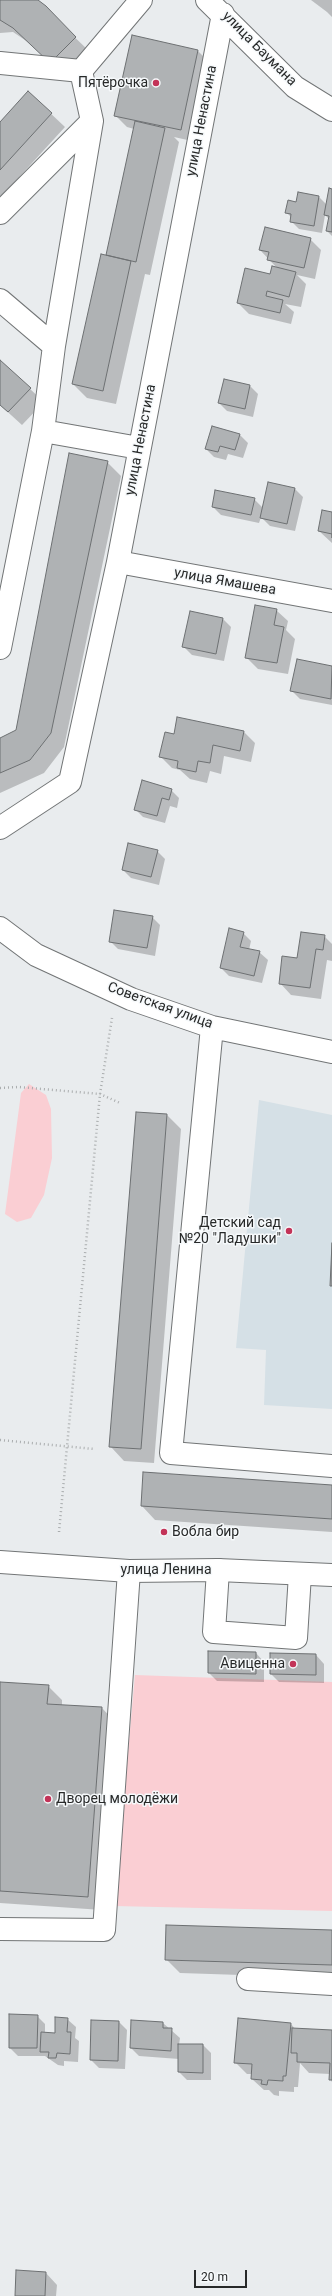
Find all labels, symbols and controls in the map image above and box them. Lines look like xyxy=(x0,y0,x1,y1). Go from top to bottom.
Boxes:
street label: улица Баумана xyxy=(218,8,300,90)
street label: улица Ненастина xyxy=(183,64,221,178)
place label: Пятёрочка xyxy=(78,75,148,91)
marker: Пятёрочка xyxy=(151,78,161,88)
street label: улица Ненастина xyxy=(122,383,160,497)
street label: улица Ямашева xyxy=(173,565,277,599)
street label: Советская улица xyxy=(105,979,215,1033)
place label: Детский сад №20 "Ладушки" xyxy=(179,1215,281,1248)
marker: Детский сад №20 "Ладушки" xyxy=(284,1226,294,1236)
place label: Вобла бир xyxy=(172,1524,239,1540)
marker: Вобла бир xyxy=(159,1527,169,1537)
street label: улица Ленина xyxy=(120,1562,212,1578)
place label: Авиценна xyxy=(220,1656,285,1672)
marker: Авиценна xyxy=(288,1659,298,1669)
place label: Дворец молодёжи xyxy=(56,1791,178,1807)
marker: Дворец молодёжи xyxy=(43,1794,53,1804)
scale bar xyxy=(196,2262,249,2288)
text: 20 m xyxy=(201,2270,228,2284)

